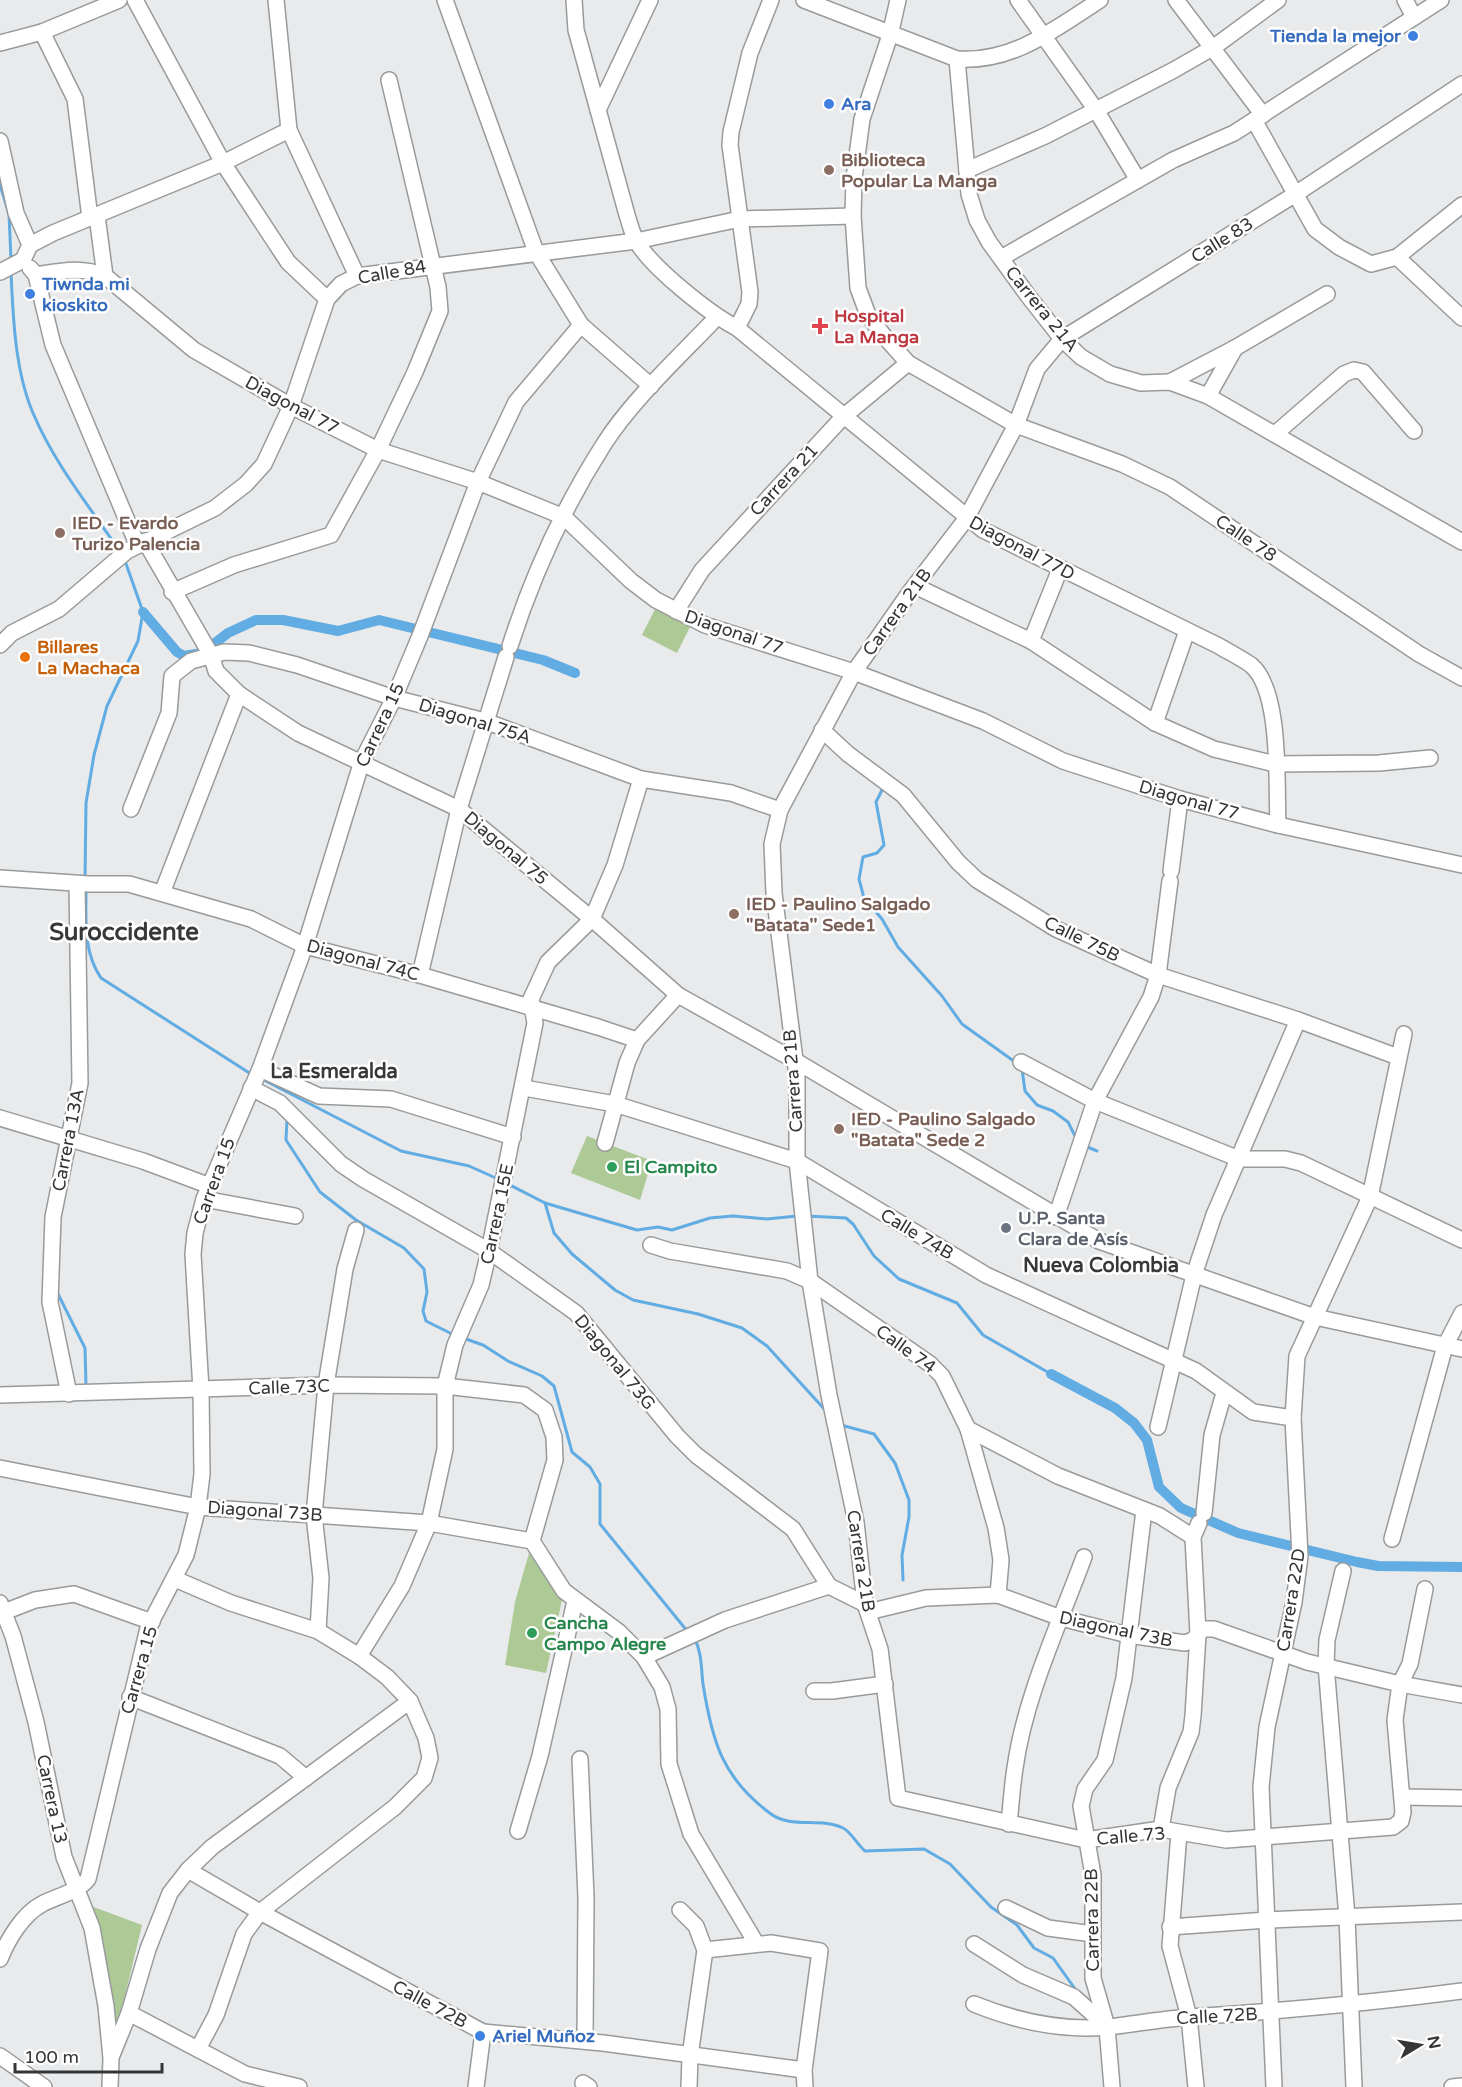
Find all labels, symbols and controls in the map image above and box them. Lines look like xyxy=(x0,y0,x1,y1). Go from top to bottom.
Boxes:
place label: Tienda la mejor xyxy=(1269,25,1402,47)
marker: Tienda la mejor xyxy=(1406,29,1420,43)
place label: Ara xyxy=(841,93,871,115)
marker: Ara xyxy=(822,97,836,111)
place label: Biblioteca Popular La Manga xyxy=(841,149,997,192)
marker: Biblioteca Popular La Manga xyxy=(822,163,836,177)
street label: Calle 83 xyxy=(1187,212,1257,268)
street label: Calle 84 xyxy=(356,255,428,289)
street label: Carrera 21A xyxy=(1001,262,1083,356)
place label: Tiwnda mi kioskito xyxy=(41,273,130,316)
marker: Tiwnda mi kioskito xyxy=(23,287,37,301)
place label: Hospital La Manga xyxy=(834,305,919,348)
marker: Hospital La Manga xyxy=(811,317,829,335)
street label: Diagonal 77 xyxy=(241,371,343,439)
street label: Carrera 21 xyxy=(745,439,823,521)
street label: Calle 78 xyxy=(1211,510,1281,566)
street label: Diagonal 77D xyxy=(965,511,1079,585)
place label: IED - Evardo Turizo Palencia xyxy=(71,512,200,555)
marker: IED - Evardo Turizo Palencia xyxy=(53,526,67,540)
street label: Carrera 21B xyxy=(858,564,936,660)
street label: Diagonal 77 xyxy=(682,605,786,659)
place label: Billares La Machaca xyxy=(37,636,140,679)
marker: Billares La Machaca xyxy=(18,650,32,664)
street label: Carrera 15 xyxy=(351,679,409,771)
street label: Diagonal 75A xyxy=(416,693,534,749)
street label: Diagonal 77 xyxy=(1136,775,1242,825)
street label: Diagonal 75 xyxy=(459,806,553,890)
place label: IED - Paulino Salgado "Batata'' Sede1 xyxy=(746,893,931,936)
marker: IED - Paulino Salgado "Batata'' Sede1 xyxy=(727,907,741,921)
street label: Calle 75B xyxy=(1041,911,1123,967)
district label: Suroccidente xyxy=(49,918,199,947)
street label: Diagonal 74C xyxy=(304,934,422,986)
street label: Carrera 21B xyxy=(778,1029,808,1133)
district label: La Esmeralda xyxy=(270,1060,398,1084)
street label: Carrera 13A xyxy=(47,1087,89,1193)
place label: IED - Paulino Salgado "Batata" Sede 2 xyxy=(851,1108,1036,1151)
marker: IED - Paulino Salgado "Batata" Sede 2 xyxy=(832,1122,846,1136)
street label: Carrera 15 xyxy=(188,1135,240,1227)
place label: El Campito xyxy=(624,1156,717,1178)
marker: El Campito xyxy=(605,1160,619,1174)
street label: Carrera 15E xyxy=(476,1162,518,1266)
street label: Calle 74B xyxy=(876,1204,958,1264)
place label: U.P. Santa Clara de Asís xyxy=(1018,1207,1129,1250)
marker: U.P. Santa Clara de Asís xyxy=(999,1221,1013,1235)
district label: Nueva Colombia xyxy=(1023,1254,1179,1278)
street label: Diagonal 73G xyxy=(570,1310,660,1414)
street label: Calle 74 xyxy=(872,1320,940,1378)
street label: Calle 73C xyxy=(248,1375,330,1399)
street label: Diagonal 73B xyxy=(207,1496,323,1526)
street label: Carrera 21B xyxy=(842,1508,880,1614)
street label: Carrera 22D xyxy=(1272,1547,1310,1653)
street label: Diagonal 73B xyxy=(1057,1606,1175,1652)
place label: Cancha Campo Alegre xyxy=(544,1612,666,1655)
street label: Carrera 15 xyxy=(116,1623,162,1717)
marker: Cancha Campo Alegre xyxy=(525,1626,539,1640)
street label: Carrera 13 xyxy=(32,1752,72,1846)
street label: Calle 73 xyxy=(1096,1822,1166,1850)
street label: Carrera 22B xyxy=(1080,1868,1104,1972)
street label: Calle 72B xyxy=(389,1975,471,2033)
street label: Calle 72B xyxy=(1176,2003,1258,2029)
north arrow xyxy=(1390,2015,1450,2075)
place label: Ariel Muñoz xyxy=(492,2025,595,2047)
marker: Ariel Muñoz xyxy=(473,2029,487,2043)
text: N xyxy=(1423,2034,1445,2051)
scale bar xyxy=(15,2036,162,2074)
text: 100 m xyxy=(24,2046,79,2068)

